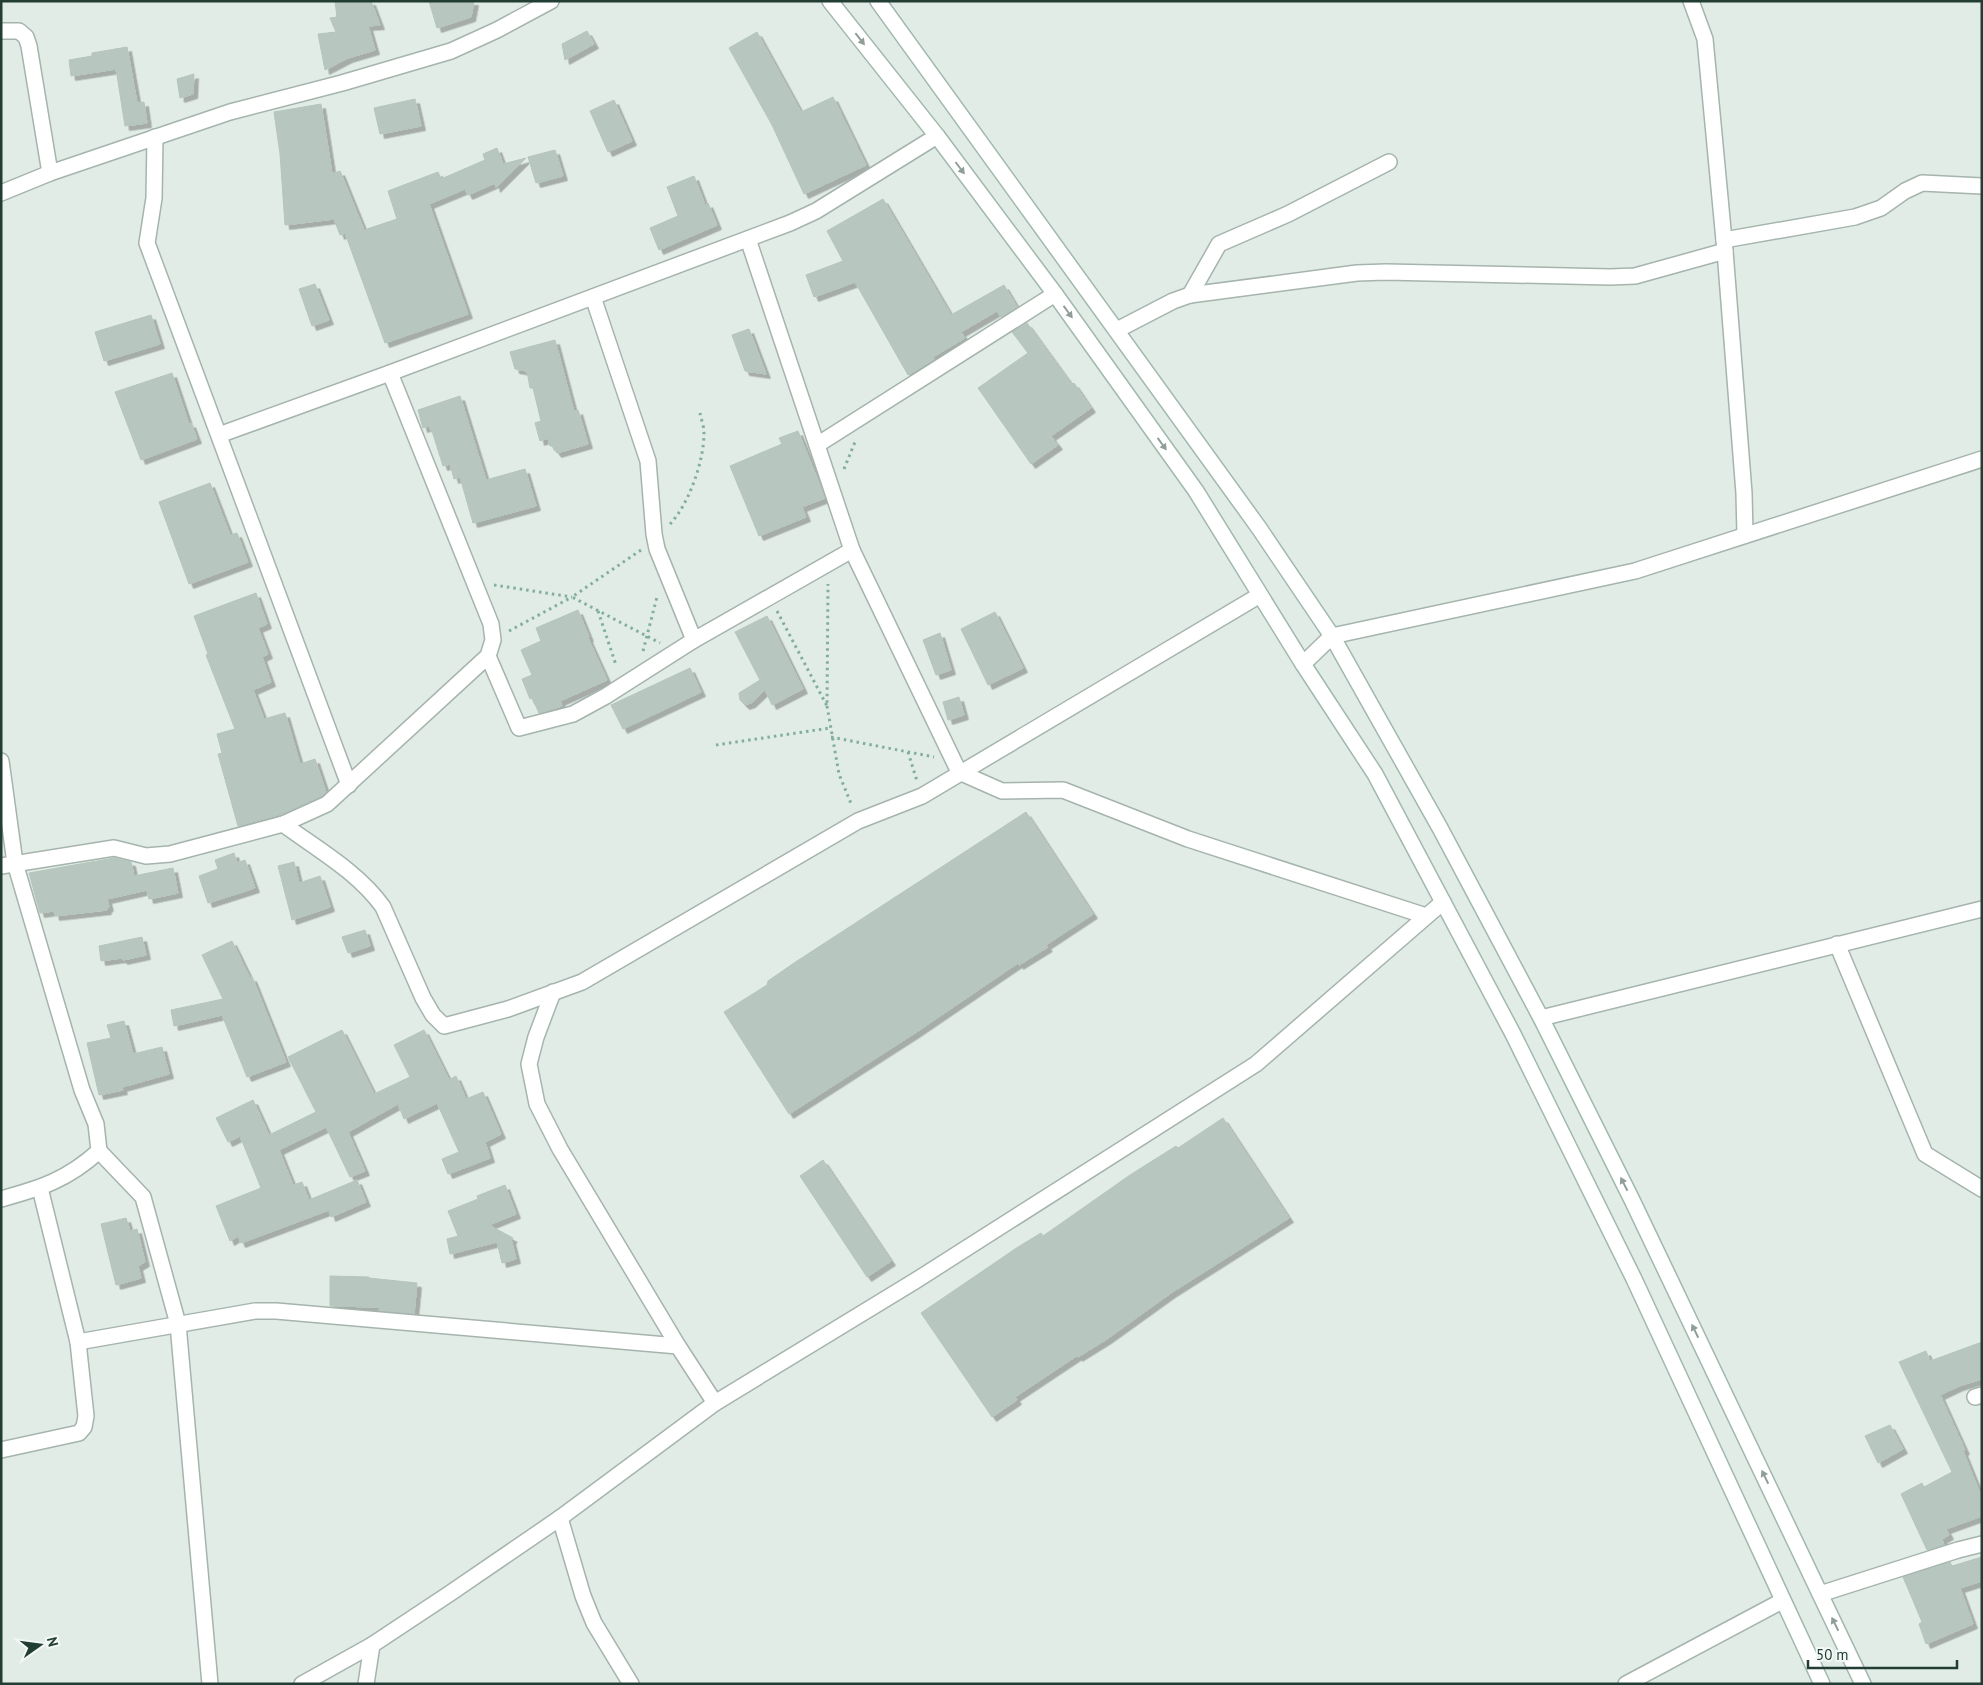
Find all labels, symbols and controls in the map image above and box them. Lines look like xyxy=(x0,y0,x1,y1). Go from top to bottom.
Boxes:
one-way arrow xyxy=(855,33,866,46)
one-way arrow xyxy=(955,161,966,174)
one-way arrow xyxy=(1063,305,1073,319)
one-way arrow xyxy=(1157,437,1167,451)
one-way arrow xyxy=(1620,1177,1628,1191)
one-way arrow xyxy=(1690,1324,1698,1338)
one-way arrow xyxy=(1760,1470,1768,1484)
one-way arrow xyxy=(1830,1617,1838,1631)
north arrow xyxy=(15,1620,65,1670)
text: N xyxy=(43,1635,62,1648)
scale bar xyxy=(1808,1638,1957,1670)
text: 50 m xyxy=(1816,1645,1849,1664)

